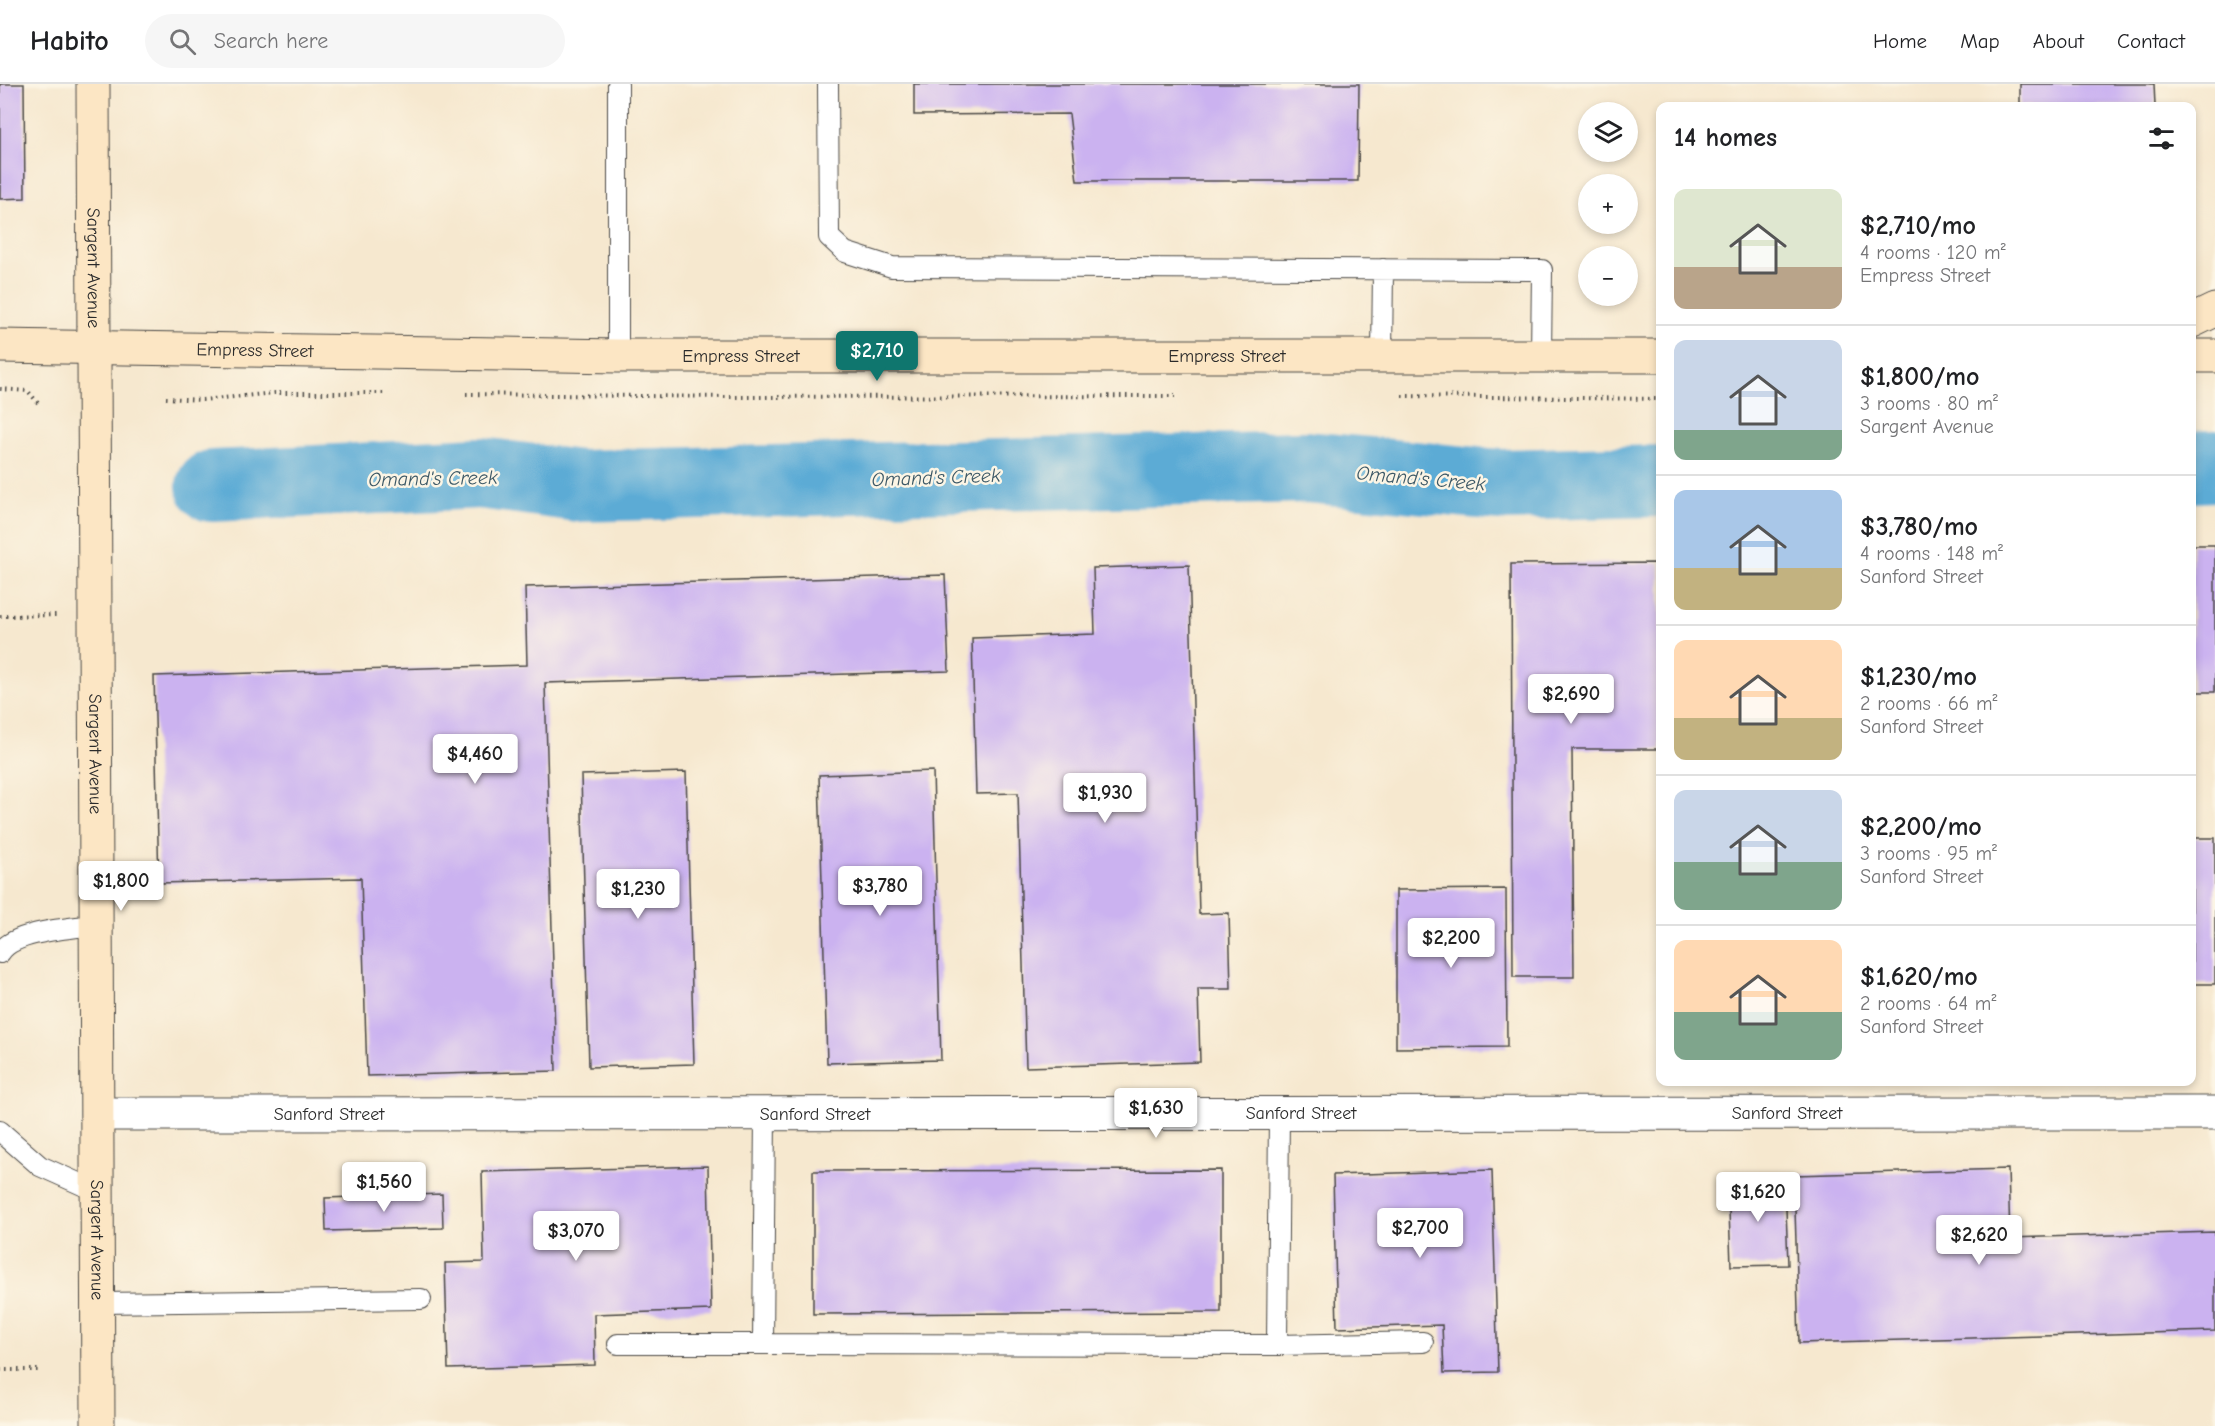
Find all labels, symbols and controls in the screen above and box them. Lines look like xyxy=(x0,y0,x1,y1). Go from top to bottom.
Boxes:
search box xyxy=(145,14,565,68)
text: Habito xyxy=(30,25,109,57)
icon: search xyxy=(166,25,199,58)
text: Search here xyxy=(214,28,328,54)
text: Home xyxy=(1873,29,1927,53)
text: Map xyxy=(1960,29,2000,53)
text: About xyxy=(2033,29,2084,53)
text: Contact xyxy=(2117,29,2185,53)
map controls xyxy=(1578,102,1638,306)
button: layers xyxy=(1578,102,1638,162)
icon: filters xyxy=(2145,122,2178,155)
text: 14 homes xyxy=(1674,123,1777,153)
button: + xyxy=(1578,174,1638,234)
street label: Sargent Avenue xyxy=(82,208,104,328)
text: $2,710/mo xyxy=(1860,211,1976,241)
icon: home xyxy=(1722,213,1794,285)
text: 4 rooms · 120 m² xyxy=(1860,241,2006,264)
button: − xyxy=(1578,246,1638,306)
text: Empress Street xyxy=(1860,264,1990,287)
pin: $2,710 xyxy=(828,331,926,382)
street label: Empress Street xyxy=(196,339,315,362)
text: $2,710 xyxy=(850,339,904,362)
street label: Empress Street xyxy=(682,346,800,367)
street label: Empress Street xyxy=(1168,346,1286,367)
text: $1,800/mo xyxy=(1860,362,1979,392)
icon: home xyxy=(1722,364,1794,436)
text: 3 rooms · 80 m² xyxy=(1860,392,1998,415)
text: Sargent Avenue xyxy=(1860,415,1994,438)
water label: Omand's Creek xyxy=(1356,461,1487,496)
water label: Omand's Creek xyxy=(871,464,1001,491)
water label: Omand's Creek xyxy=(368,466,498,491)
text: $3,780/mo xyxy=(1860,512,1978,542)
icon: home xyxy=(1722,514,1794,586)
text: 4 rooms · 148 m² xyxy=(1860,542,2003,565)
text: Sanford Street xyxy=(1860,565,1983,588)
text: $1,230/mo xyxy=(1860,662,1977,692)
icon: home xyxy=(1722,664,1794,736)
pin: $2,690 xyxy=(1522,674,1620,725)
text: $2,690 xyxy=(1542,682,1600,705)
text: 2 rooms · 66 m² xyxy=(1860,692,1998,715)
street label: Sargent Avenue xyxy=(84,694,106,814)
text: Sanford Street xyxy=(1860,715,1983,738)
pin: $4,460 xyxy=(426,734,524,785)
text: $4,460 xyxy=(447,742,503,765)
pin: $1,930 xyxy=(1056,773,1154,824)
text: $1,930 xyxy=(1077,781,1133,804)
text: $2,200/mo xyxy=(1860,812,1982,842)
icon: home xyxy=(1722,814,1794,886)
text: 3 rooms · 95 m² xyxy=(1860,842,1997,865)
pin: $1,800 xyxy=(72,861,170,912)
text: Sanford Street xyxy=(1860,865,1983,888)
pin: $3,780 xyxy=(831,866,929,917)
text: $1,800 xyxy=(93,869,149,892)
pin: $1,230 xyxy=(589,869,687,920)
text: $3,780 xyxy=(852,874,908,897)
text: $1,230 xyxy=(611,877,665,900)
pin: $2,200 xyxy=(1402,918,1500,969)
text: $2,200 xyxy=(1422,926,1480,949)
text: $1,620/mo xyxy=(1860,962,1978,992)
icon: home xyxy=(1722,964,1794,1036)
text: 2 rooms · 64 m² xyxy=(1860,992,1996,1015)
text: Sanford Street xyxy=(1860,1015,1983,1038)
pin: $1,630 xyxy=(1107,1088,1205,1139)
text: $1,630 xyxy=(1128,1096,1184,1119)
street label: Sanford Street xyxy=(1246,1103,1357,1124)
street label: Sanford Street xyxy=(1732,1103,1843,1124)
street label: Sanford Street xyxy=(274,1104,385,1125)
street label: Sanford Street xyxy=(760,1104,871,1125)
pin: $1,560 xyxy=(335,1162,433,1213)
text: $1,560 xyxy=(356,1170,412,1193)
pin: $1,620 xyxy=(1709,1172,1807,1223)
street label: Sargent Avenue xyxy=(86,1180,108,1300)
text: $1,620 xyxy=(1730,1180,1786,1203)
pin: $2,700 xyxy=(1371,1208,1469,1259)
pin: $3,070 xyxy=(527,1211,625,1262)
pin: $2,620 xyxy=(1930,1215,2028,1266)
text: $2,700 xyxy=(1391,1216,1449,1239)
text: $3,070 xyxy=(547,1219,605,1242)
text: $2,620 xyxy=(1950,1223,2008,1246)

